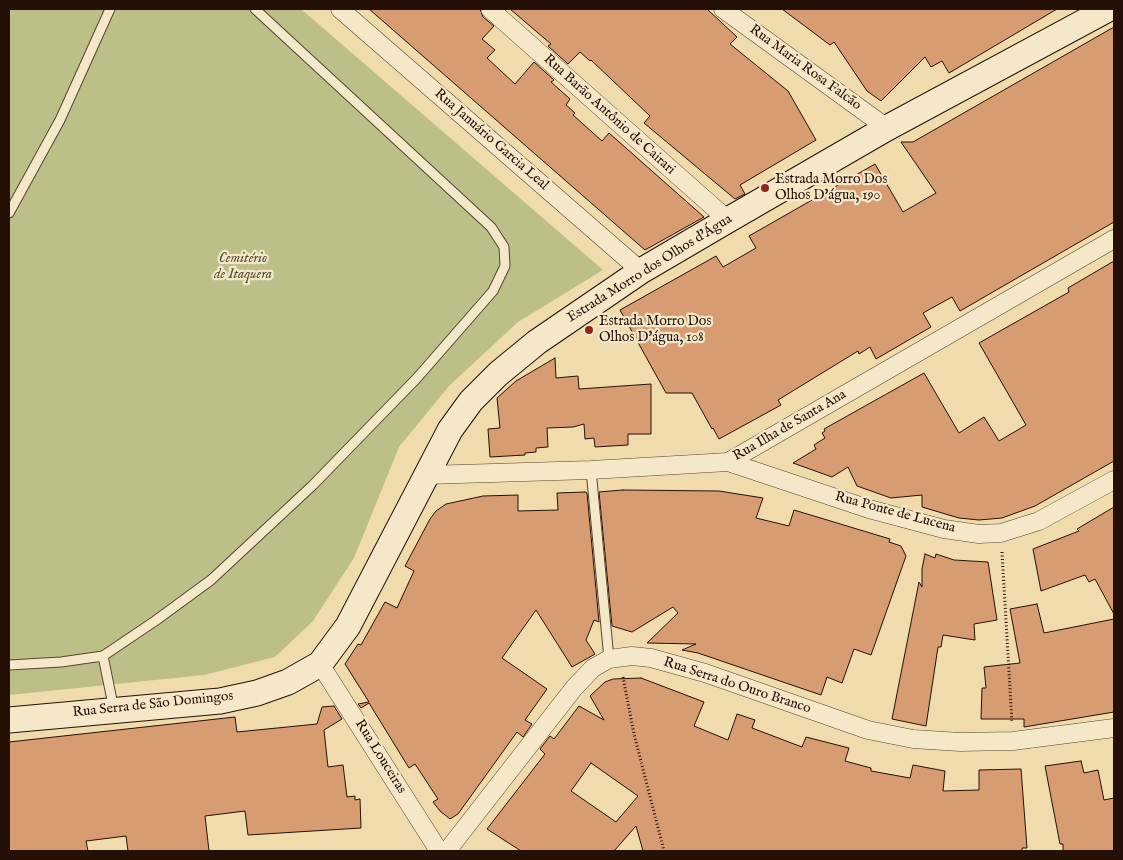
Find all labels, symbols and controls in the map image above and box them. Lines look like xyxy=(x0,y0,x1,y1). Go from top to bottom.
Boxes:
street label: Rua Maria Rosa Falcão xyxy=(746,22,864,114)
street label: Rua Barão Antônio de Cairari xyxy=(540,51,678,179)
street label: Rua Januário Garcia Leal xyxy=(430,86,552,194)
place label: Estrada Morro Dos Olhos D'água, 190 xyxy=(775,172,887,204)
marker: Estrada Morro Dos Olhos D'água, 190 xyxy=(759,182,771,194)
street label: Estrada Morro dos Olhos d'Água xyxy=(565,211,735,327)
park label: Cemitério de Itaquera xyxy=(214,251,272,284)
place label: Estrada Morro Dos Olhos D'água, 108 xyxy=(599,314,711,347)
marker: Estrada Morro Dos Olhos D'água, 108 xyxy=(583,324,595,336)
street label: Rua Ilha de Santa Ana xyxy=(730,387,850,465)
street label: Rua Ponte de Lucena xyxy=(833,489,957,537)
street label: Rua Serra do Ouro Branco xyxy=(661,654,813,718)
street label: Rua Serra de São Domingos xyxy=(72,688,234,722)
street label: Rua Louceiras xyxy=(351,717,409,797)

